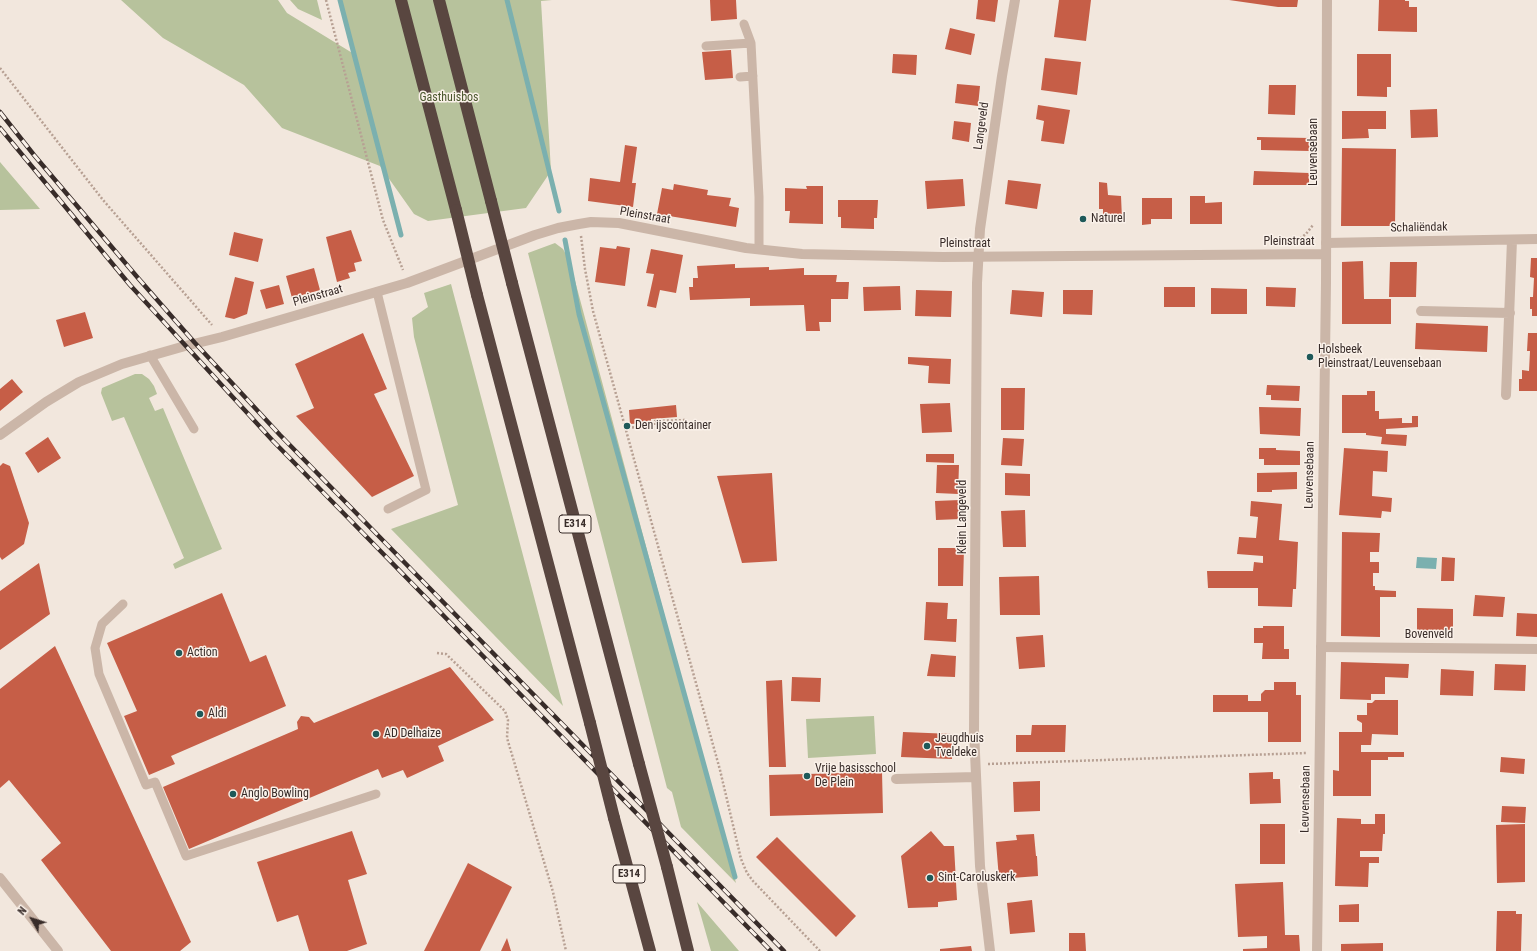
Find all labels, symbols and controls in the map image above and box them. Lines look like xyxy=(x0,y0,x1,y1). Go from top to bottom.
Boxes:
park label: Gasthuisbos xyxy=(419,91,479,105)
street label: Langeveld xyxy=(972,101,992,151)
street label: Leuvensebaan xyxy=(1307,118,1321,186)
street label: Pleinstraat xyxy=(619,204,671,228)
place label: Naturel xyxy=(1091,212,1125,226)
marker: Naturel xyxy=(1078,214,1088,224)
street label: Schaliëndak xyxy=(1390,220,1448,236)
street label: Pleinstraat xyxy=(1263,235,1315,249)
street label: Pleinstraat xyxy=(939,237,991,251)
street label: Pleinstraat xyxy=(291,282,345,310)
place label: Holsbeek Pleinstraat/Leuvensebaan xyxy=(1318,343,1441,371)
marker: Holsbeek Pleinstraat/Leuvensebaan xyxy=(1305,352,1315,362)
place label: Den ijscontainer xyxy=(635,419,711,433)
marker: Den ijscontainer xyxy=(622,421,632,431)
street label: Leuvensebaan xyxy=(1302,441,1318,509)
street label: Klein Langeveld xyxy=(956,480,970,554)
road number: E314 xyxy=(559,515,591,533)
street label: Bovenveld xyxy=(1405,628,1453,642)
place label: Action xyxy=(187,646,218,660)
marker: Action xyxy=(174,648,184,658)
place label: Aldi xyxy=(208,707,226,721)
marker: Aldi xyxy=(195,709,205,719)
place label: AD Delhaize xyxy=(384,727,441,741)
marker: AD Delhaize xyxy=(371,729,381,739)
place label: Jeugdhuis Tveldeke xyxy=(935,732,984,760)
marker: Jeugdhuis Tveldeke xyxy=(922,741,932,751)
place label: Vrije basisschool De Plein xyxy=(815,762,896,790)
street label: Leuvensebaan xyxy=(1298,765,1314,833)
marker: Vrije basisschool De Plein xyxy=(802,771,812,781)
place label: Anglo Bowling xyxy=(241,787,309,801)
marker: Anglo Bowling xyxy=(228,789,238,799)
road number: E314 xyxy=(613,865,645,883)
place label: Sint-Caroluskerk xyxy=(938,871,1015,885)
marker: Sint-Caroluskerk xyxy=(925,873,935,883)
north arrow xyxy=(12,899,52,939)
text: N xyxy=(15,904,29,918)

